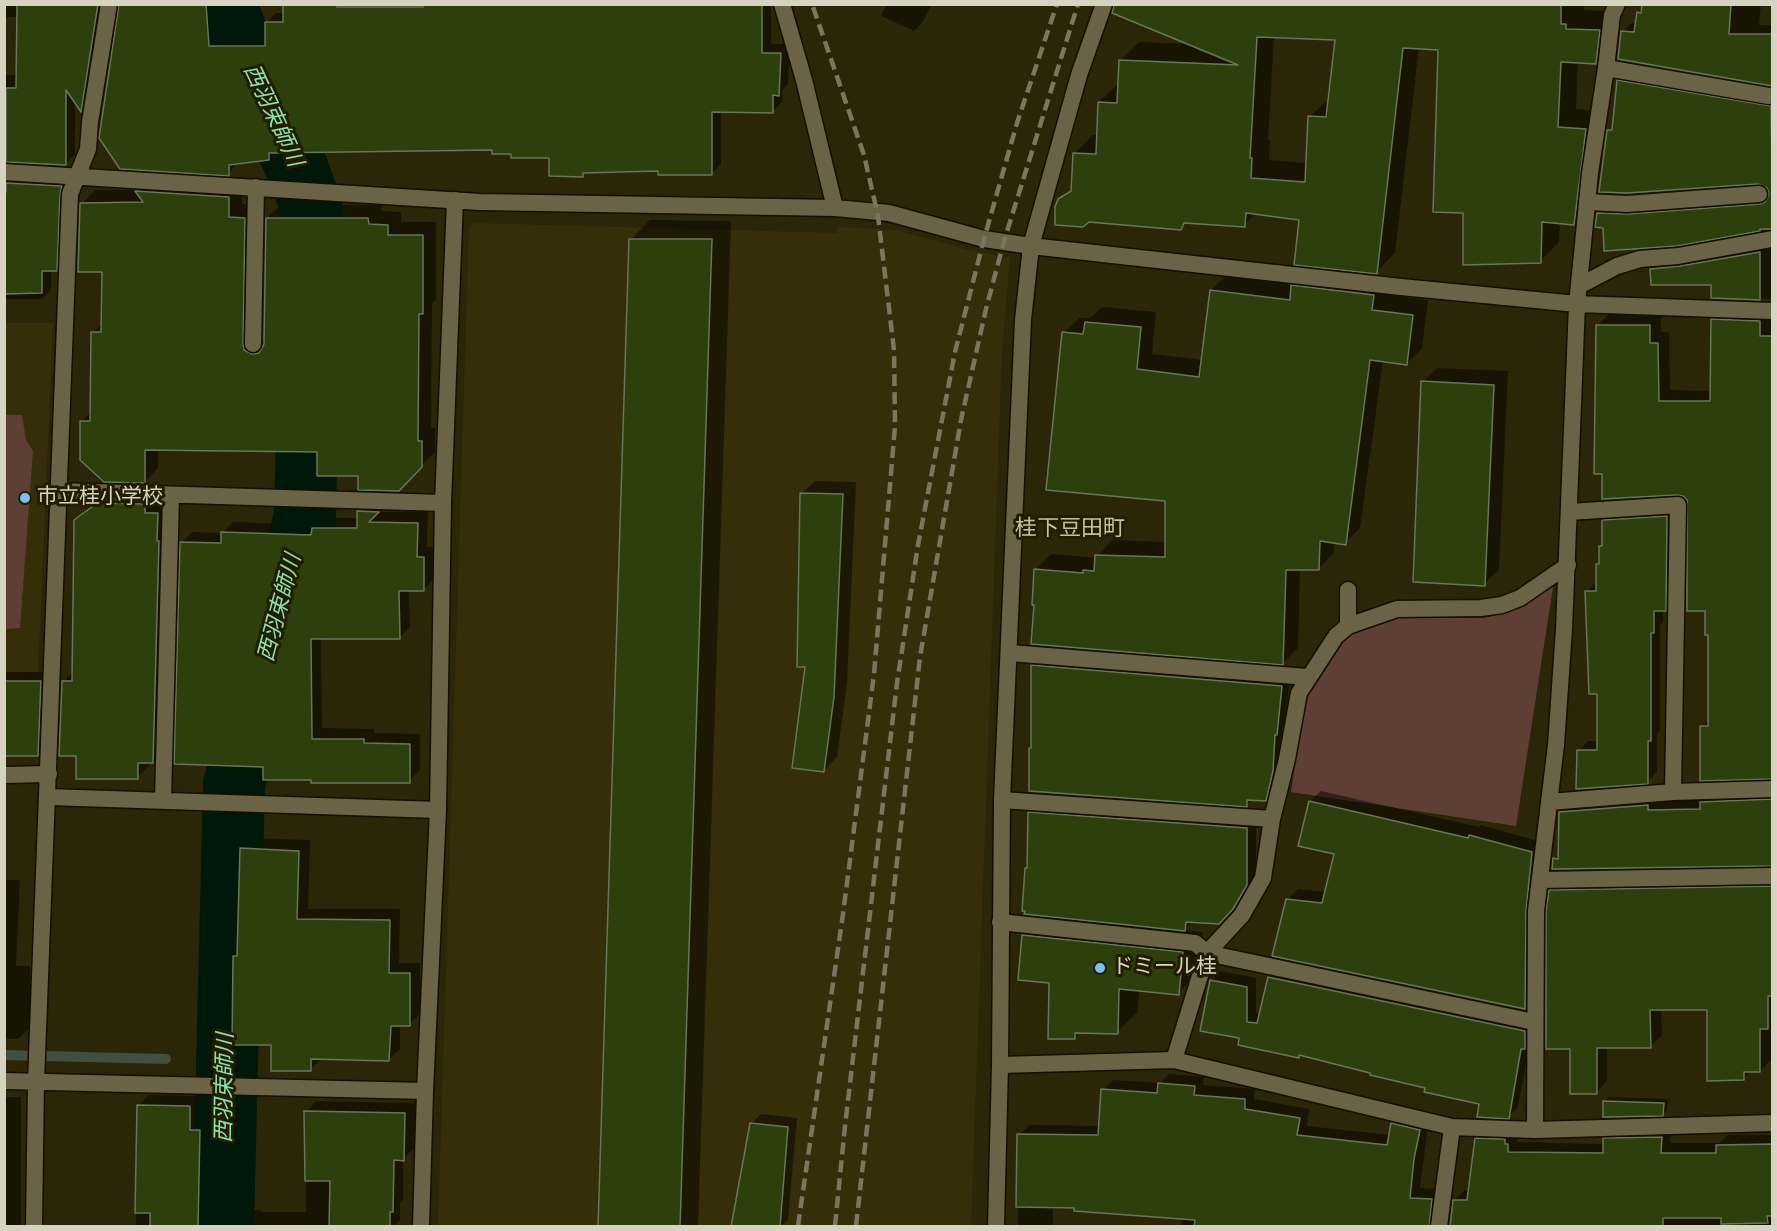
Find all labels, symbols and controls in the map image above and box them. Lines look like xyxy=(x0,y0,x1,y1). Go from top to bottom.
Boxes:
water label: 西羽束師川 xyxy=(237,61,307,171)
place label: 市立桂小学校 xyxy=(37,485,163,511)
marker: 市立桂小学校 xyxy=(18,491,32,505)
district label: 桂下豆田町 xyxy=(1015,517,1125,543)
water label: 西羽束師川 xyxy=(254,551,308,665)
place label: ドミール桂 xyxy=(1112,955,1217,981)
marker: ドミール桂 xyxy=(1093,961,1107,975)
water label: 西羽束師川 xyxy=(212,1033,240,1143)

